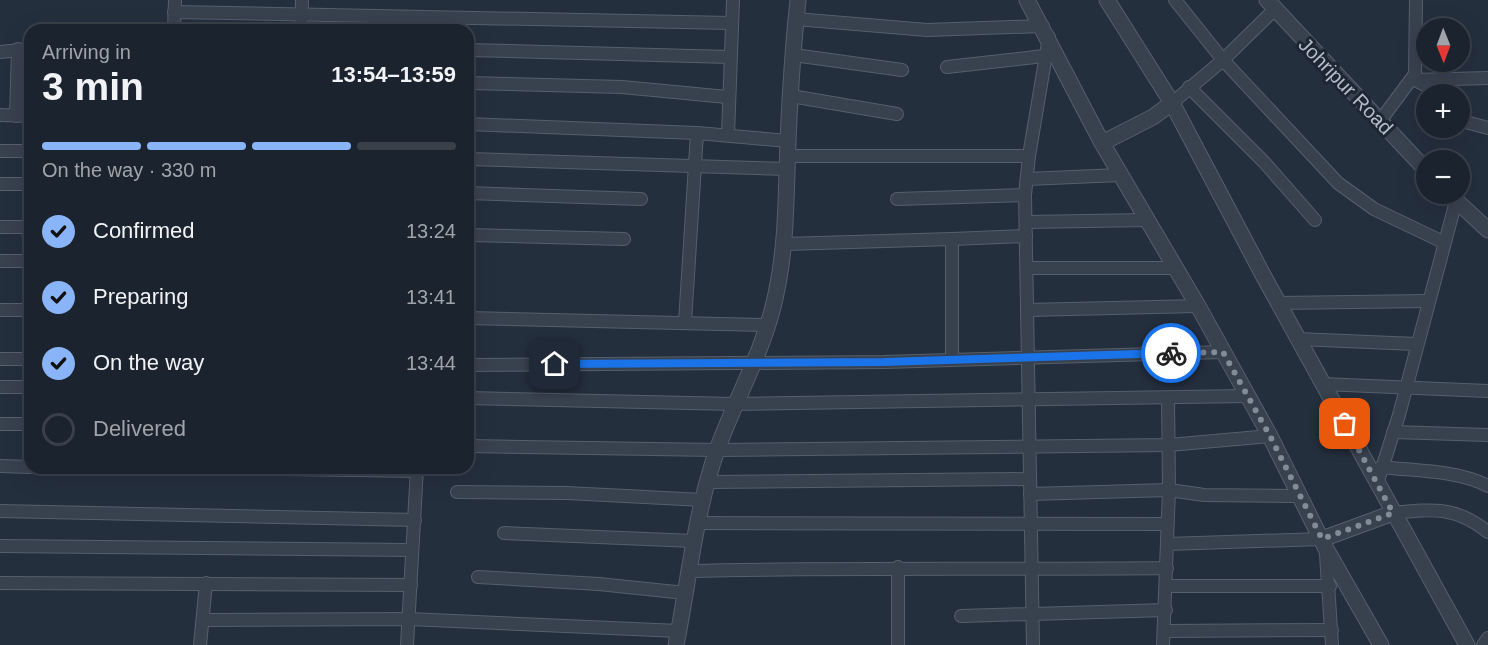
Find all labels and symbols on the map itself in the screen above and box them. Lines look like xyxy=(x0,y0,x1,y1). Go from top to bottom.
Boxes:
north arrow xyxy=(1416,18,1470,72)
street label: Johripur Road xyxy=(1294,33,1398,139)
courier xyxy=(1141,323,1201,383)
pin xyxy=(529,338,580,389)
pin xyxy=(1319,398,1370,449)

